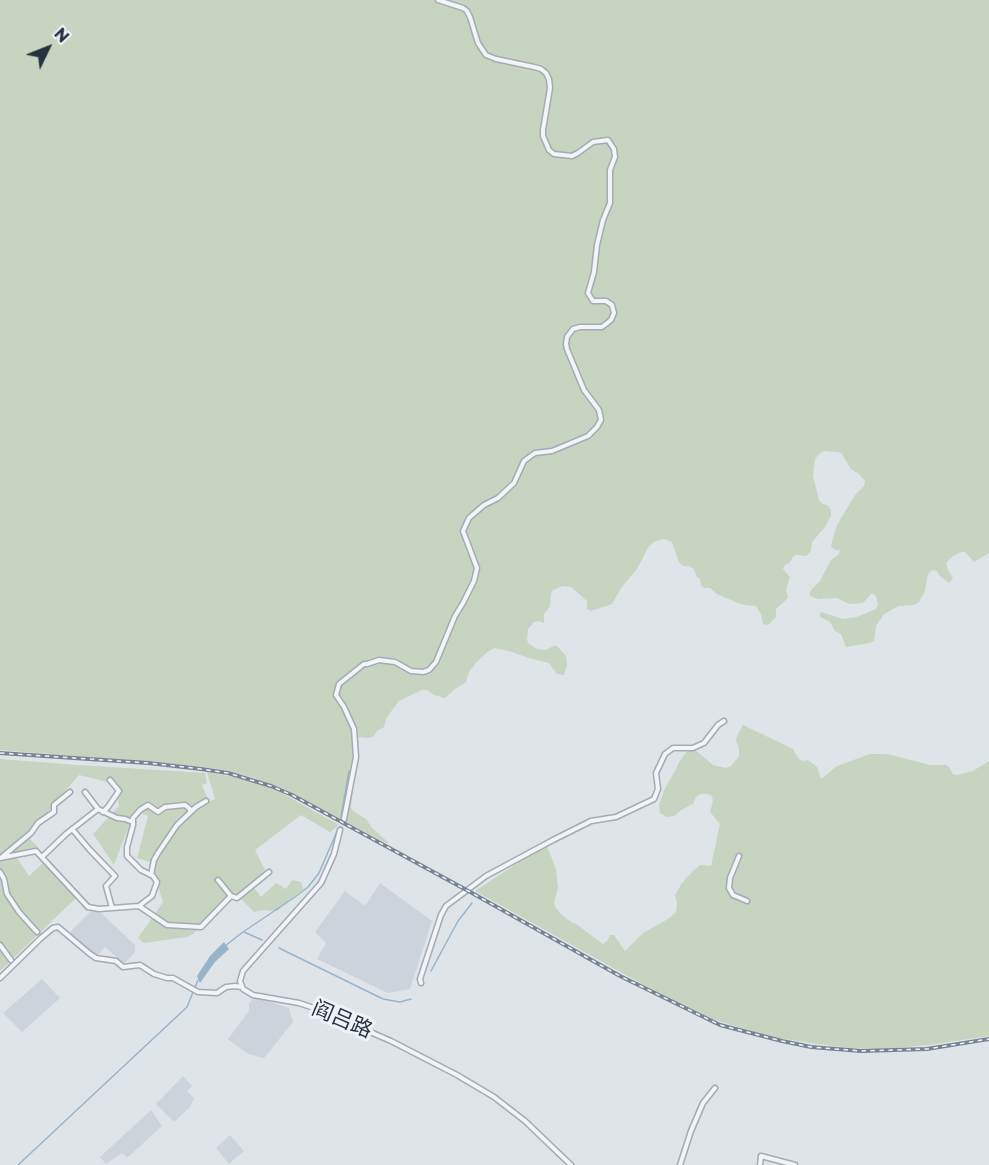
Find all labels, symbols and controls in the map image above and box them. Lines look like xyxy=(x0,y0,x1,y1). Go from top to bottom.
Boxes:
north arrow xyxy=(18,18,78,78)
text: N xyxy=(50,24,73,47)
street label: 阎吕路 xyxy=(308,996,376,1044)

